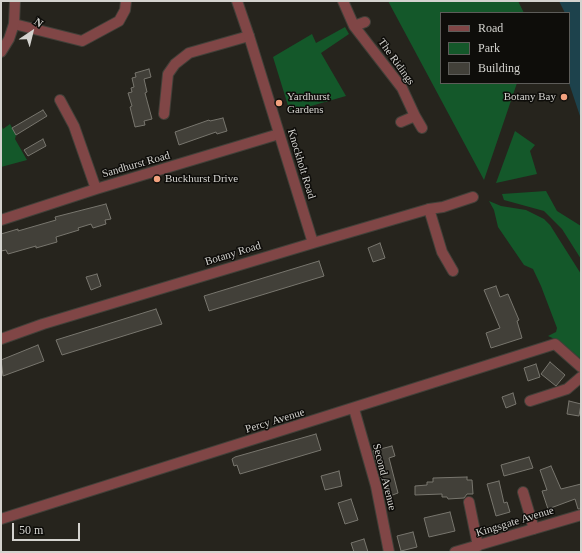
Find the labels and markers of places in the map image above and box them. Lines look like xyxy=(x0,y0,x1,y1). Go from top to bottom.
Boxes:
place label: Yardhurst Gardens xyxy=(287,90,330,116)
place label: Botany Bay xyxy=(504,90,556,104)
marker: Botany Bay xyxy=(559,92,569,102)
marker: Yardhurst Gardens xyxy=(274,98,284,108)
place label: Buckhurst Drive xyxy=(165,172,238,186)
marker: Buckhurst Drive xyxy=(152,174,162,184)

